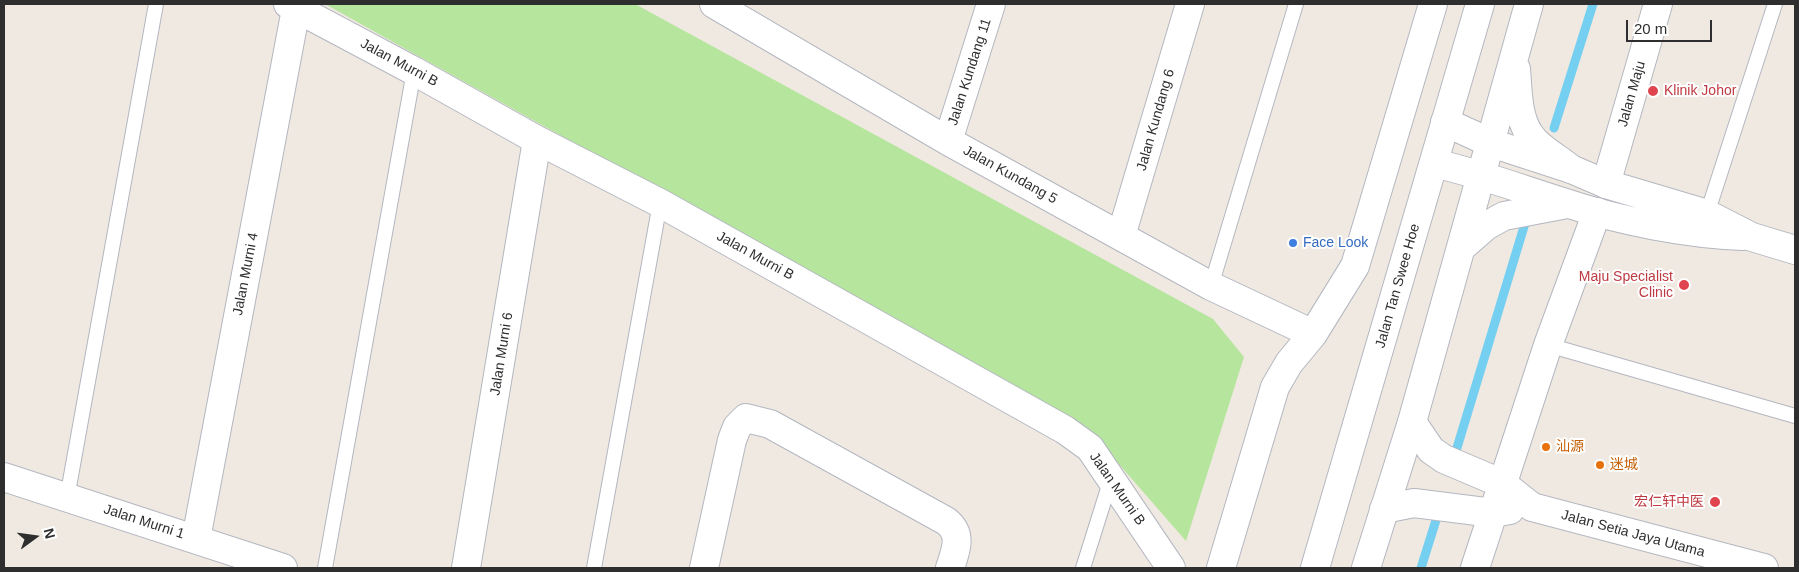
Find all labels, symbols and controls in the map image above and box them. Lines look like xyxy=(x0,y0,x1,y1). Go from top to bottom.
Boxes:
scale bar xyxy=(1629,10,1715,42)
street label: Jalan Kundang 11 xyxy=(945,16,995,128)
text: 20 m xyxy=(1634,20,1667,37)
street label: Jalan Murni B xyxy=(357,35,441,91)
street label: Jalan Maju xyxy=(1615,59,1649,129)
street label: Jalan Kundang 6 xyxy=(1133,67,1179,173)
place label: Klinik Johor xyxy=(1664,83,1736,99)
marker: Klinik Johor xyxy=(1646,84,1660,98)
street label: Jalan Kundang 5 xyxy=(960,142,1060,208)
street label: Jalan Tan Swee Hoe xyxy=(1372,222,1424,350)
street label: Jalan Murni B xyxy=(713,228,797,284)
street label: Jalan Murni 4 xyxy=(230,231,262,317)
place label: Face Look xyxy=(1303,235,1368,251)
marker: Face Look xyxy=(1287,237,1299,249)
place label: Maju Specialist Clinic xyxy=(1579,269,1673,302)
marker: Maju Specialist Clinic xyxy=(1677,278,1691,292)
street label: Jalan Murni 6 xyxy=(487,311,517,397)
place label: 汕源 xyxy=(1556,439,1584,455)
marker: 汕源 xyxy=(1540,441,1552,453)
street label: Jalan Murni B xyxy=(1086,449,1148,529)
place label: 迷城 xyxy=(1610,457,1638,473)
marker: 迷城 xyxy=(1594,459,1606,471)
place label: 宏仁轩中医 xyxy=(1634,494,1704,510)
marker: 宏仁轩中医 xyxy=(1708,495,1722,509)
street label: Jalan Murni 1 xyxy=(101,501,187,543)
street label: Jalan Setia Jaya Utama xyxy=(1559,507,1707,561)
north arrow xyxy=(10,512,60,562)
text: N xyxy=(41,527,59,540)

